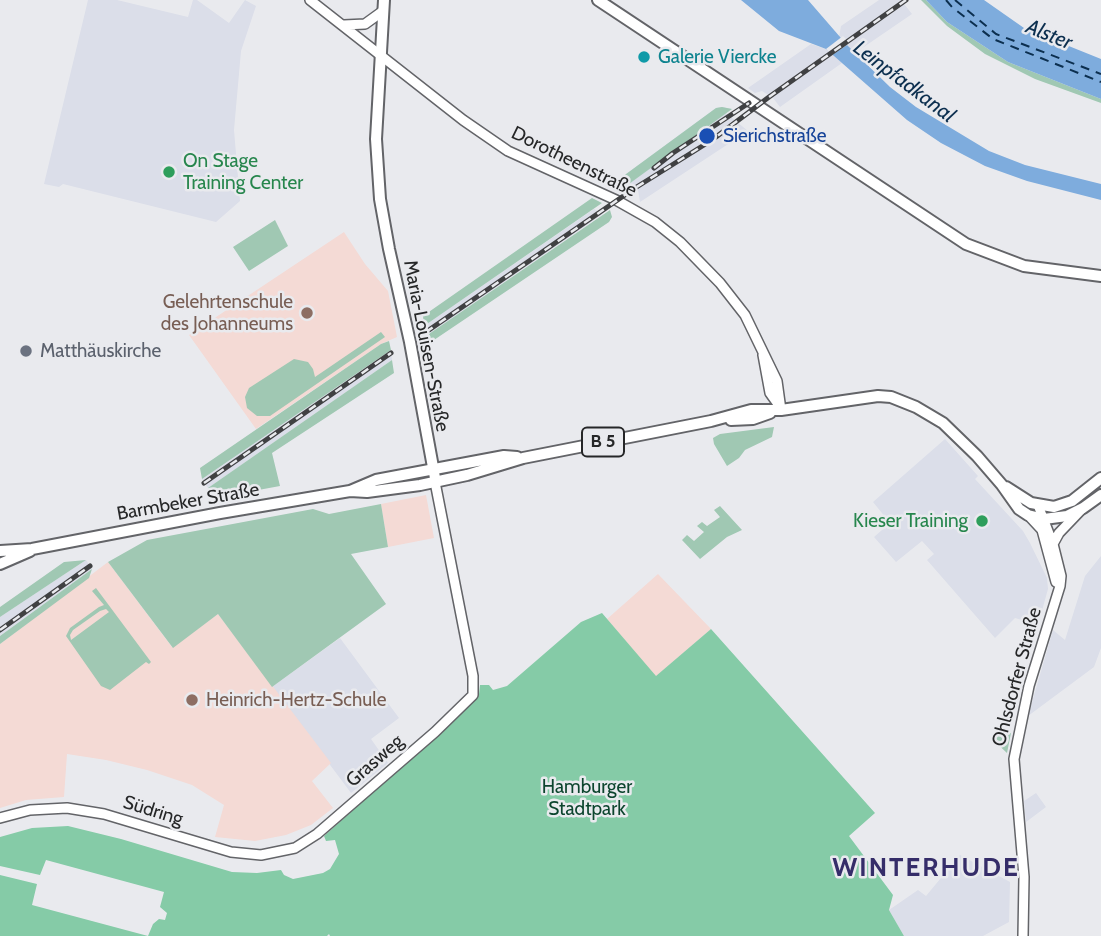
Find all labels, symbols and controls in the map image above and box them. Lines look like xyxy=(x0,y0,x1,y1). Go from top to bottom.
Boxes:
water label: Alster xyxy=(1022,14,1076,56)
water label: Leinpfadkanal xyxy=(848,36,960,128)
place label: Galerie Viercke xyxy=(658,46,776,68)
marker: Galerie Viercke xyxy=(636,49,652,65)
street label: Dorotheenstraße xyxy=(507,122,641,202)
place label: Sierichstraße xyxy=(723,125,827,147)
marker: Sierichstraße xyxy=(697,126,717,146)
place label: On Stage Training Center xyxy=(183,150,303,194)
marker: On Stage Training Center xyxy=(161,164,177,180)
street label: Maria-Louisen-Straße xyxy=(398,258,454,434)
place label: Gelehrtenschule des Johanneums xyxy=(161,291,293,335)
marker: Gelehrtenschule des Johanneums xyxy=(299,305,315,321)
place label: Matthäuskirche xyxy=(40,340,161,362)
marker: Matthäuskirche xyxy=(18,343,34,359)
road number: B 5 xyxy=(582,428,624,457)
street label: Barmbeker Straße xyxy=(115,478,261,526)
place label: Kieser Training xyxy=(853,510,968,532)
marker: Kieser Training xyxy=(974,513,990,529)
street label: Ohlsdorfer Straße xyxy=(987,605,1047,749)
place label: Heinrich-Hertz-Schule xyxy=(206,689,386,711)
marker: Heinrich-Hertz-Schule xyxy=(184,692,200,708)
street label: Grasweg xyxy=(342,730,408,792)
park label: Hamburger Stadtpark xyxy=(542,776,632,820)
street label: Südring xyxy=(120,791,186,831)
district label: WINTERHUDE xyxy=(834,852,1018,884)

